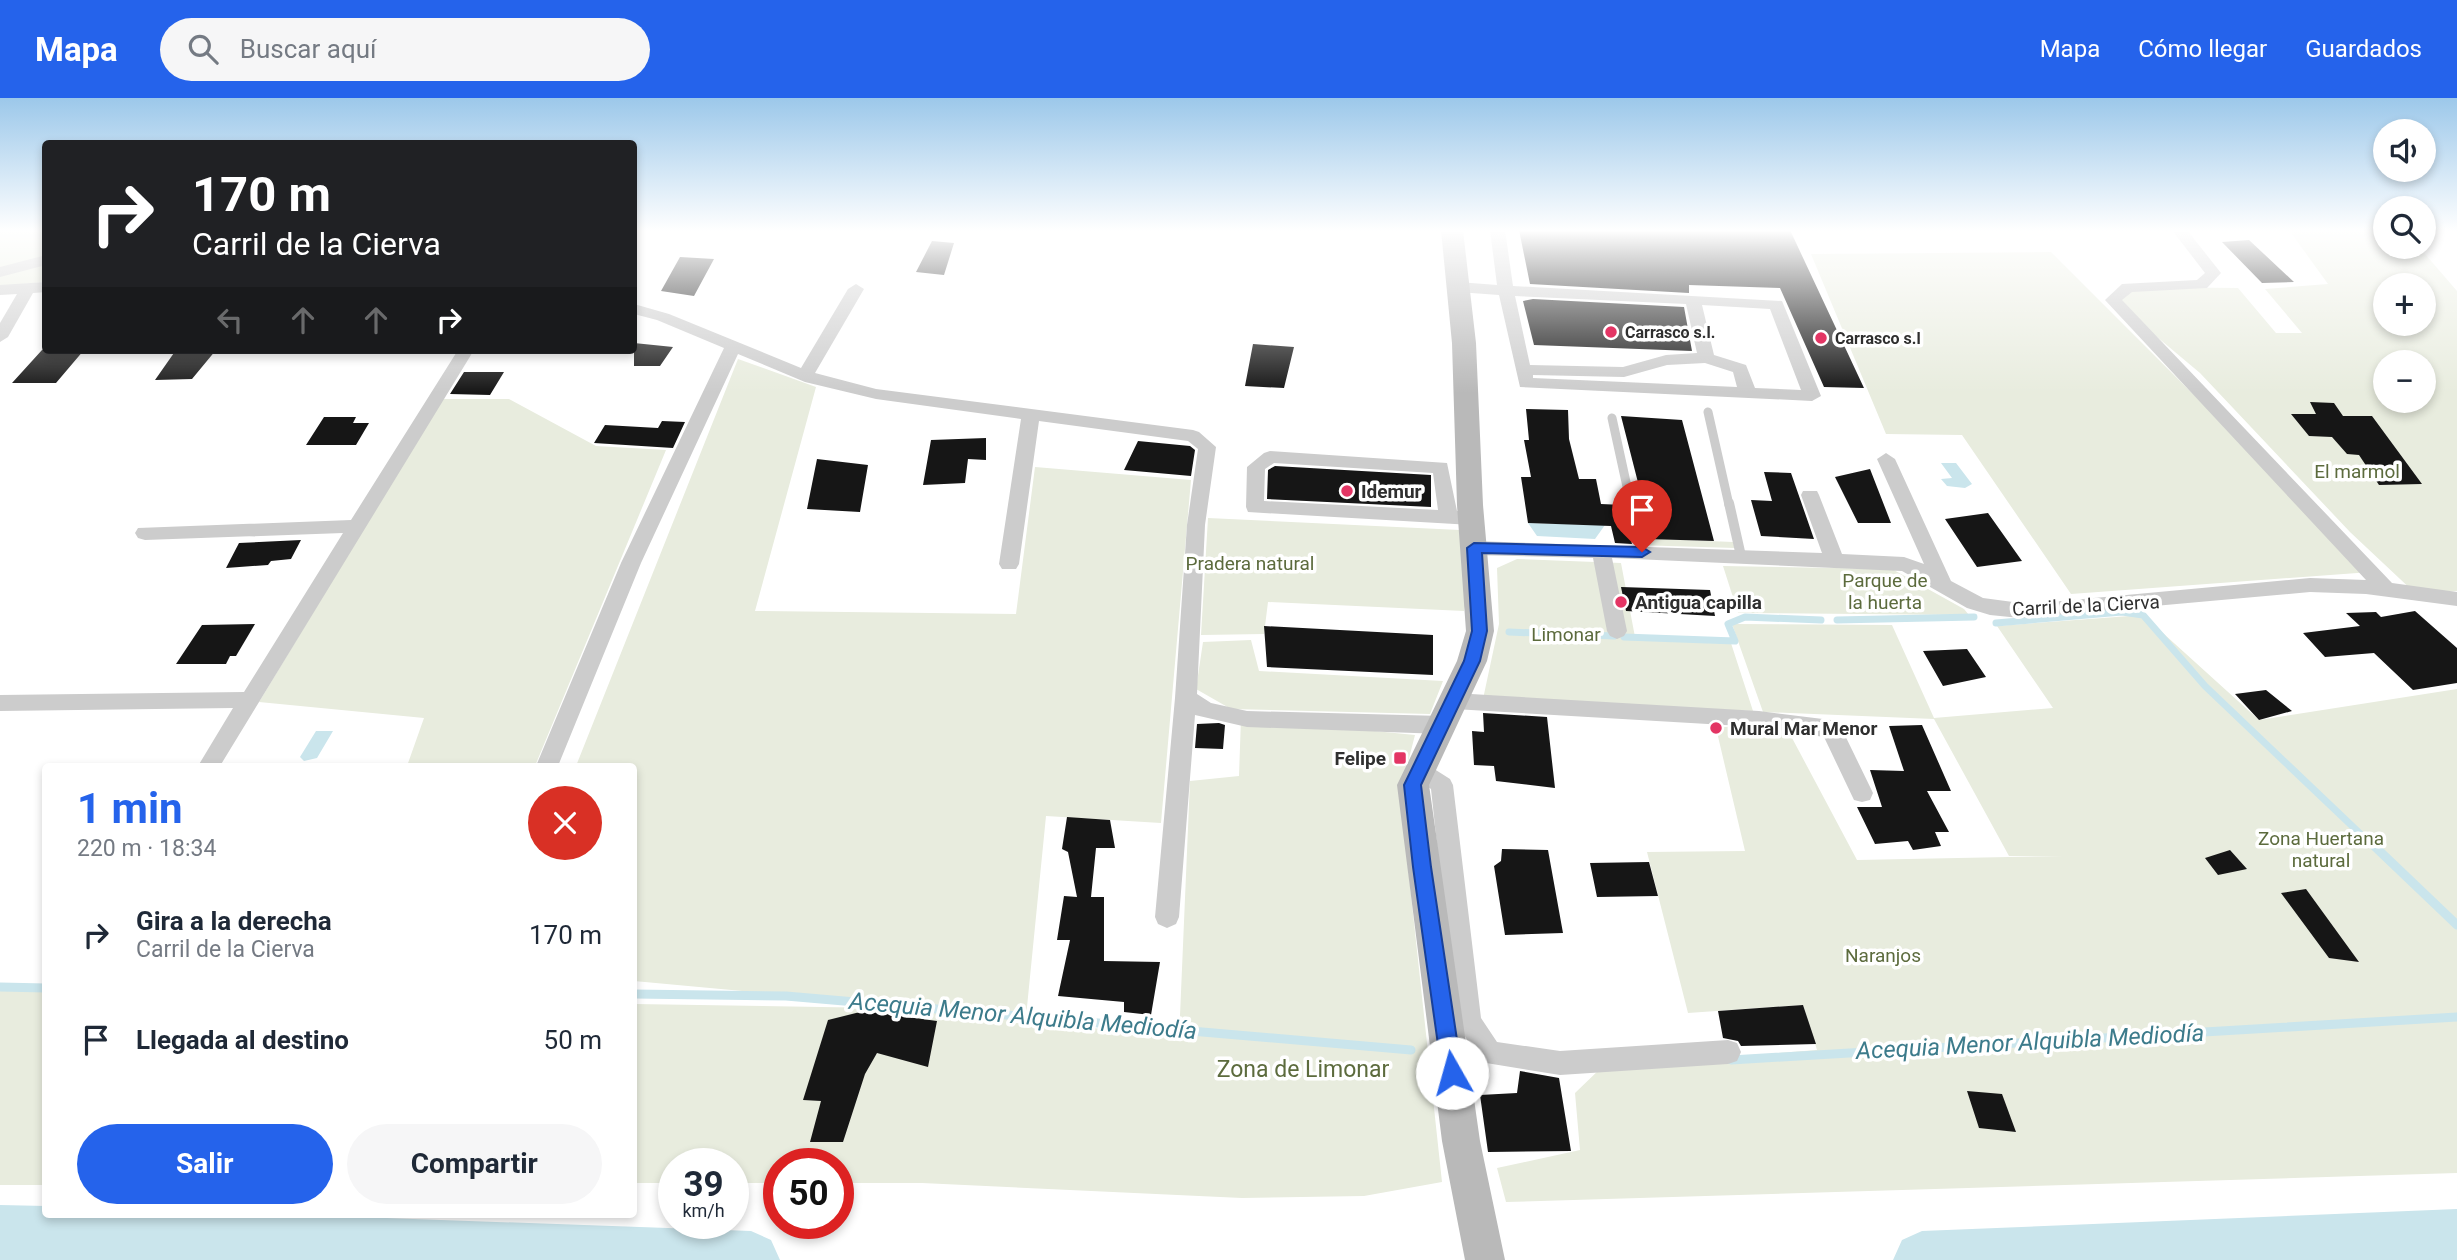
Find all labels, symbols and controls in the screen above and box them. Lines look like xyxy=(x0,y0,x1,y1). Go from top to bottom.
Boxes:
search box xyxy=(160,18,650,81)
text: Mapa xyxy=(35,30,118,69)
icon: search xyxy=(184,30,222,68)
text: Buscar aquí xyxy=(240,34,376,64)
text: Mapa xyxy=(2040,35,2100,63)
text: Cómo llegar xyxy=(2138,35,2267,63)
text: Guardados xyxy=(2305,35,2422,63)
map controls xyxy=(2373,119,2436,413)
button: sound xyxy=(2373,119,2436,182)
text: 170 m xyxy=(192,166,331,223)
icon: right xyxy=(77,168,168,259)
button: search xyxy=(2373,196,2436,259)
text: Carril de la Cierva xyxy=(192,225,441,263)
button: + xyxy=(2373,273,2436,336)
icon: left xyxy=(211,301,249,339)
icon: ahead xyxy=(284,301,322,339)
icon: ahead xyxy=(357,301,395,339)
icon: right xyxy=(430,301,468,339)
place label: Carrasco s.l. xyxy=(1625,323,1715,342)
marker: Carrasco s.l. xyxy=(1603,324,1619,340)
place label: Carrasco s.l xyxy=(1835,329,1921,348)
marker: Carrasco s.l xyxy=(1813,330,1829,346)
button: − xyxy=(2373,350,2436,413)
park label: El marmol xyxy=(2314,460,2400,483)
place label: Idemur xyxy=(1361,480,1422,503)
pin xyxy=(1612,480,1672,552)
marker: Idemur xyxy=(1339,483,1355,499)
icon: arrive xyxy=(1623,491,1661,529)
park label: Pradera natural xyxy=(1186,552,1314,575)
park label: Parque de la huerta xyxy=(1842,569,1928,614)
street label: Carril de la Cierva xyxy=(2012,590,2160,621)
place label: Antigua capilla xyxy=(1635,591,1762,614)
marker: Antigua capilla xyxy=(1613,594,1629,610)
park label: Limonar xyxy=(1531,623,1601,646)
place label: Mural Mar Menor xyxy=(1730,717,1878,740)
marker: Mural Mar Menor xyxy=(1708,720,1724,736)
place label: Felipe xyxy=(1335,747,1386,770)
marker: Felipe xyxy=(1392,750,1408,766)
text: 1 min xyxy=(77,784,183,833)
button: close xyxy=(528,786,602,860)
park label: Zona Huertana natural xyxy=(2258,827,2384,872)
text: 220 m · 18:34 xyxy=(77,835,216,862)
text: Gira a la derecha xyxy=(136,906,332,936)
icon: right xyxy=(77,916,115,954)
text: 170 m xyxy=(529,920,602,950)
text: Carril de la Cierva xyxy=(136,936,315,963)
park label: Naranjos xyxy=(1845,944,1921,967)
water label: Acequia Menor Alquibla Mediodía xyxy=(847,987,1198,1045)
water label: Acequia Menor Alquibla Mediodía xyxy=(1854,1019,2205,1065)
icon: arrive xyxy=(77,1021,115,1059)
text: Llegada al destino xyxy=(136,1025,349,1055)
text: 50 m xyxy=(544,1025,602,1055)
position arrow xyxy=(1415,1036,1489,1110)
park label: Zona de Limonar xyxy=(1217,1056,1390,1083)
button: Salir xyxy=(77,1124,333,1204)
button: Compartir xyxy=(347,1124,602,1204)
speed limit sign: 50 xyxy=(763,1148,854,1239)
text: 39 xyxy=(683,1164,724,1205)
text: km/h xyxy=(682,1200,725,1221)

